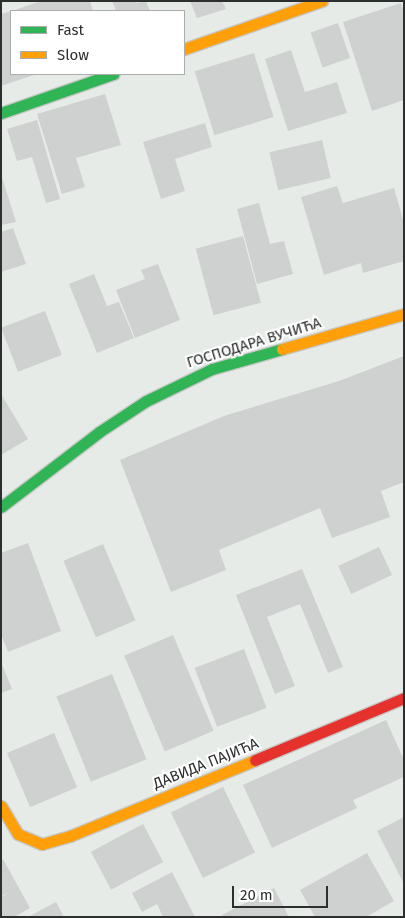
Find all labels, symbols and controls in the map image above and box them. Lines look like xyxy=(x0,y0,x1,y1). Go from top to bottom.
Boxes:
legend xyxy=(10,10,185,75)
text: Fast xyxy=(57,21,84,39)
text: Slow xyxy=(57,46,89,64)
street label: ГОСПОДАРА ВУЧИЋА xyxy=(185,314,323,372)
street label: ДАВИДА ПАЈИЋА xyxy=(151,735,261,793)
scale bar xyxy=(235,876,331,908)
text: 20 m xyxy=(240,886,273,904)

